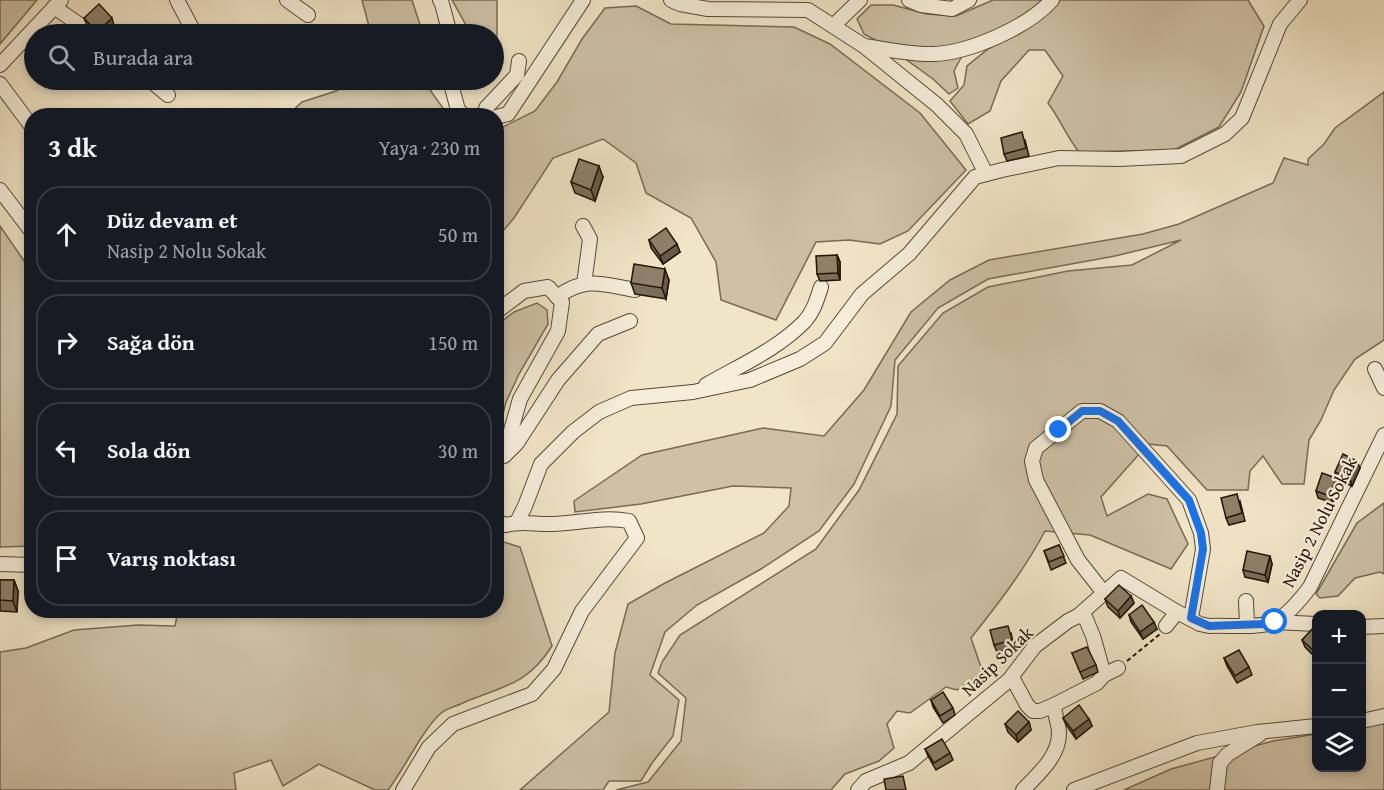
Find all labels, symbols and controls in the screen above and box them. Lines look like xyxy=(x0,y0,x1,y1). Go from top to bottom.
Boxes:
search box xyxy=(24,24,504,90)
icon: search xyxy=(45,41,78,74)
text: Burada ara xyxy=(93,41,193,73)
text: 3 dk xyxy=(48,128,97,167)
text: Yaya · 230 m xyxy=(379,133,480,162)
text: Düz devam et xyxy=(107,204,238,236)
icon: ahead xyxy=(50,218,83,251)
text: 50 m xyxy=(438,220,478,249)
text: Nasip 2 Nolu Sokak xyxy=(107,236,266,265)
icon: right xyxy=(50,326,83,359)
text: Sağa dön xyxy=(107,326,195,358)
text: 150 m xyxy=(428,328,478,357)
route end xyxy=(1045,416,1071,442)
icon: left xyxy=(50,434,83,467)
text: Sola dön xyxy=(107,434,191,466)
text: 30 m xyxy=(438,436,478,465)
street label: Nasip 2 Nolu Sokak xyxy=(1274,451,1364,592)
icon: arrive xyxy=(50,542,83,575)
text: Varış noktası xyxy=(107,542,236,574)
route start xyxy=(1261,608,1287,634)
map controls xyxy=(1312,610,1366,772)
button: + xyxy=(1312,610,1366,664)
street label: Nasip Sokak xyxy=(955,619,1040,702)
button: − xyxy=(1312,664,1366,718)
button: layers xyxy=(1312,718,1366,772)

